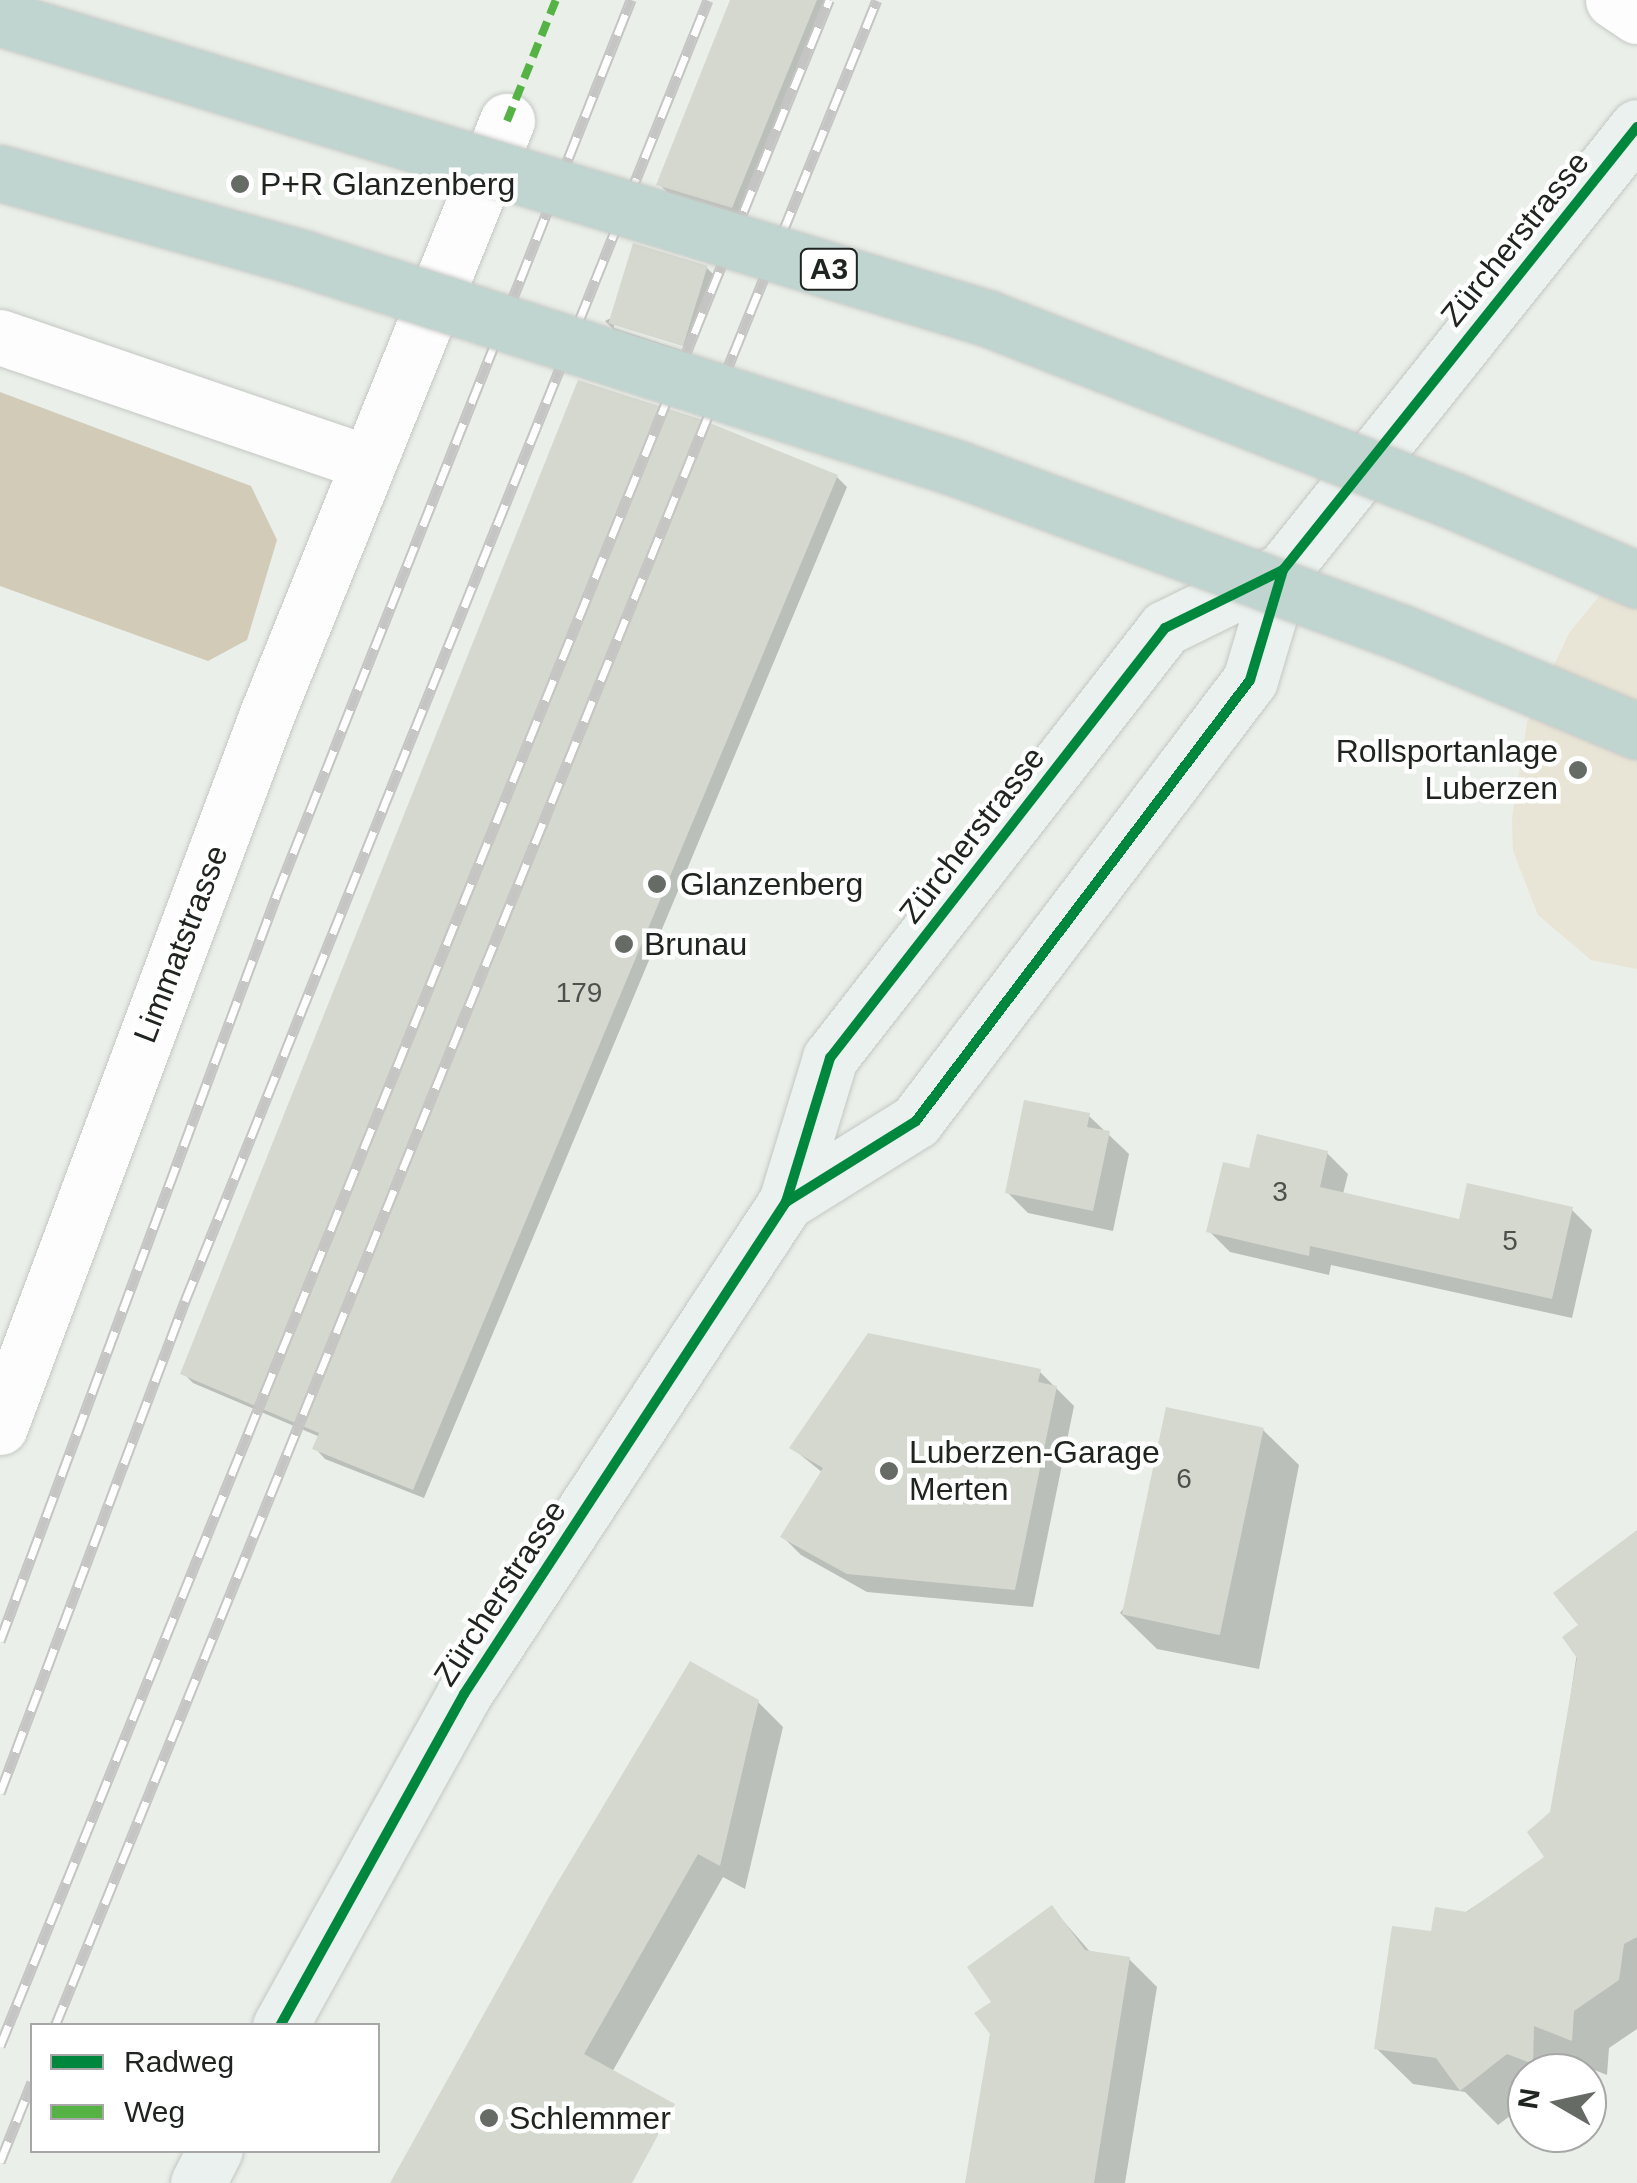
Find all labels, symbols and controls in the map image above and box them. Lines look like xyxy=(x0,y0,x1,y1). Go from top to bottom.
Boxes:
street label: Zürcherstrasse xyxy=(1433,144,1597,334)
place label: P+R Glanzenberg xyxy=(260,165,515,203)
marker: P+R Glanzenberg xyxy=(229,173,251,195)
road number: A3 xyxy=(799,244,859,294)
place label: Rollsportanlage Luberzen xyxy=(1336,733,1558,808)
street label: Zürcherstrasse xyxy=(891,739,1053,931)
marker: Rollsportanlage Luberzen xyxy=(1567,759,1589,781)
street label: Limmatstrasse xyxy=(126,840,236,1048)
place label: Glanzenberg xyxy=(680,865,863,903)
marker: Glanzenberg xyxy=(644,871,670,897)
place label: Brunau xyxy=(644,925,747,963)
marker: Brunau xyxy=(613,933,635,955)
house number: 179 xyxy=(556,976,602,1010)
house number: 3 xyxy=(1272,1175,1288,1209)
house number: 5 xyxy=(1502,1224,1518,1258)
place label: Luberzen-Garage Merten xyxy=(909,1434,1160,1509)
marker: Luberzen-Garage Merten xyxy=(878,1460,900,1482)
house number: 6 xyxy=(1176,1462,1192,1496)
street label: Zürcherstrasse xyxy=(426,1493,574,1693)
legend xyxy=(30,2023,380,2153)
text: Radweg xyxy=(124,2045,234,2078)
north arrow xyxy=(1507,2053,1607,2153)
text: N xyxy=(1512,2086,1546,2111)
text: Weg xyxy=(124,2095,185,2128)
place label: Schlemmer xyxy=(509,2099,671,2137)
marker: Schlemmer xyxy=(478,2107,500,2129)

